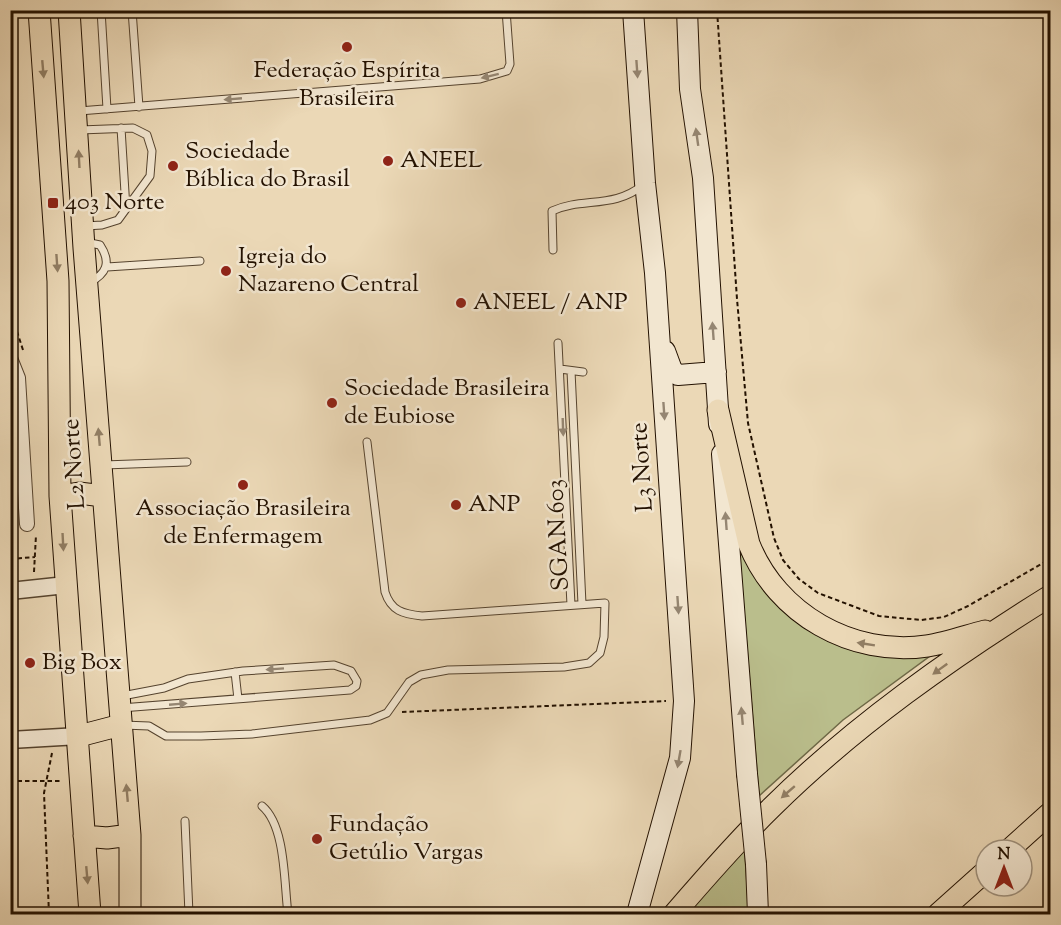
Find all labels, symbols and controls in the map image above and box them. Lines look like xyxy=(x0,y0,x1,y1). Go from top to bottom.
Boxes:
marker: Federação Espírita Brasileira xyxy=(340,40,354,54)
place label: Federação Espírita Brasileira xyxy=(253,54,441,116)
one-way arrow xyxy=(39,59,48,78)
one-way arrow xyxy=(633,59,642,78)
one-way arrow xyxy=(481,72,499,82)
one-way arrow xyxy=(223,94,242,104)
one-way arrow xyxy=(692,127,701,146)
place label: Sociedade Bíblica do Brasil xyxy=(185,135,350,197)
place label: ANEEL xyxy=(400,144,482,178)
one-way arrow xyxy=(75,150,84,169)
marker: ANEEL xyxy=(381,154,395,168)
marker: Sociedade Bíblica do Brasil xyxy=(166,159,180,173)
place label: 403 Norte xyxy=(65,186,165,220)
marker: 403 Norte xyxy=(46,196,60,210)
place label: Igreja do Nazareno Central xyxy=(238,240,419,302)
one-way arrow xyxy=(52,254,62,273)
marker: Igreja do Nazareno Central xyxy=(219,264,233,278)
place label: ANEEL / ANP xyxy=(473,286,628,320)
marker: ANEEL / ANP xyxy=(454,296,468,310)
one-way arrow xyxy=(708,321,718,340)
place label: Sociedade Brasileira de Eubiose xyxy=(344,372,550,434)
marker: Sociedade Brasileira de Eubiose xyxy=(325,396,339,410)
one-way arrow xyxy=(660,401,669,420)
street label: L2 Norte xyxy=(55,417,95,511)
one-way arrow xyxy=(558,418,567,437)
street label: L3 Norte xyxy=(623,421,663,513)
one-way arrow xyxy=(94,428,104,447)
marker: Associação Brasileira de Enfermagem xyxy=(236,478,250,492)
street label: SGAN 603 xyxy=(539,478,579,592)
place label: ANP xyxy=(468,488,520,522)
place label: Associação Brasileira de Enfermagem xyxy=(135,492,351,554)
marker: ANP xyxy=(449,498,463,512)
one-way arrow xyxy=(721,512,731,531)
one-way arrow xyxy=(58,533,68,552)
one-way arrow xyxy=(673,596,682,615)
one-way arrow xyxy=(856,639,875,648)
place label: Big Box xyxy=(42,646,122,680)
marker: Big Box xyxy=(23,656,37,670)
one-way arrow xyxy=(932,663,947,675)
one-way arrow xyxy=(266,664,285,674)
one-way arrow xyxy=(169,699,188,709)
one-way arrow xyxy=(737,706,747,725)
one-way arrow xyxy=(674,750,683,769)
one-way arrow xyxy=(122,784,132,803)
one-way arrow xyxy=(781,785,796,798)
place label: Fundação Getúlio Vargas xyxy=(329,808,483,870)
marker: Fundação Getúlio Vargas xyxy=(310,832,324,846)
north arrow xyxy=(974,838,1034,898)
text: N xyxy=(998,844,1011,867)
one-way arrow xyxy=(82,866,92,885)

